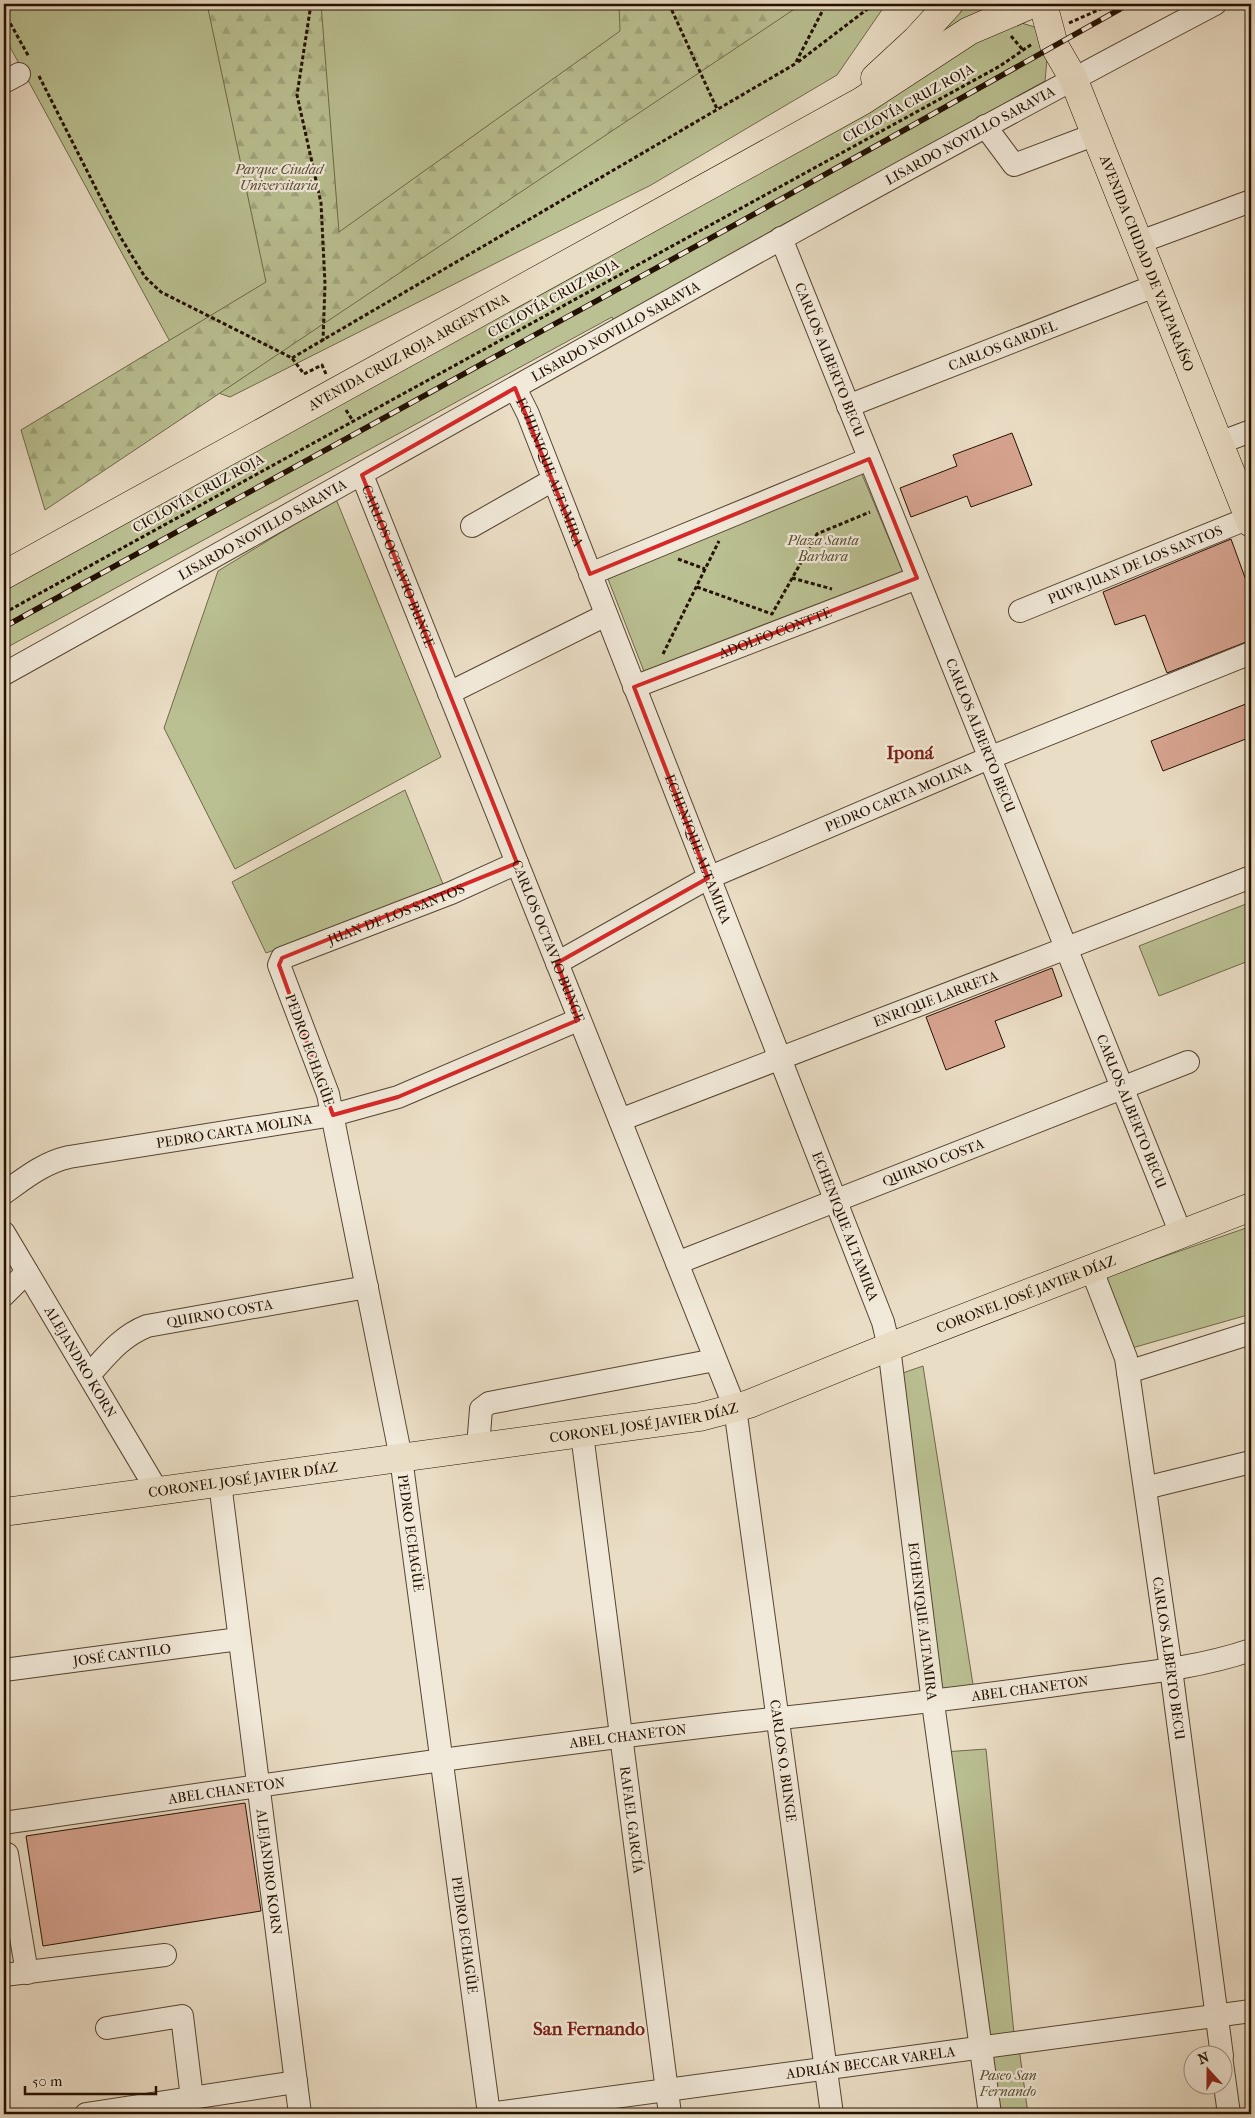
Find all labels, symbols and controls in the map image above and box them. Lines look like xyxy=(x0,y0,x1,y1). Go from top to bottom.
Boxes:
street label: CICLOVÍA CRUZ ROJA xyxy=(839,59,978,147)
street label: LISARDO NOVILLO SARAVIA xyxy=(883,82,1059,189)
street label: AVENIDA CIUDAD DE VALPARAÍSO xyxy=(1095,152,1197,374)
park label: Parque Ciudad Universitaria xyxy=(234,161,325,194)
street label: CICLOVÍA CRUZ ROJA xyxy=(484,254,623,342)
street label: LISARDO NOVILLO SARAVIA xyxy=(528,277,704,385)
street label: CARLOS ALBERTO BECU xyxy=(791,280,868,439)
street label: AVENIDA CRUZ ROJA ARGENTINA xyxy=(304,289,513,415)
street label: CARLOS GARDEL xyxy=(946,317,1060,375)
street label: ECHENIQUE ALTAMIRA xyxy=(512,395,587,550)
street label: CICLOVÍA CRUZ ROJA xyxy=(129,449,268,537)
street label: LISARDO NOVILLO SARAVIA xyxy=(175,475,350,584)
street label: CARLOS OCTAVIO BUNGE xyxy=(358,482,438,650)
street label: PUVR JUAN DE LOS SANTOS xyxy=(1045,522,1225,608)
park label: Plaza Santa Barbara xyxy=(786,532,859,565)
street label: ADOLFO CONTTE xyxy=(715,604,834,663)
street label: CARLOS ALBERTO BECU xyxy=(942,656,1019,815)
district label: Iponá xyxy=(887,742,935,764)
street label: PEDRO CARTA MOLINA xyxy=(822,758,975,836)
street label: ECHENIQUE ALTAMIRA xyxy=(661,772,735,927)
street label: CARLOS OCTAVIO BUNGE xyxy=(508,858,588,1026)
street label: JUAN DE LOS SANTOS xyxy=(324,880,467,949)
street label: ENRIQUE LARRETA xyxy=(871,967,1001,1031)
street label: PEDRO ECHAGÜE xyxy=(281,992,338,1109)
street label: CARLOS ALBERTO BECU xyxy=(1093,1032,1170,1191)
street label: PEDRO CARTA MOLINA xyxy=(155,1110,314,1152)
street label: QUIRNO COSTA xyxy=(880,1135,987,1190)
street label: ECHENIQUE ALTAMIRA xyxy=(808,1149,882,1304)
street label: CORONEL JOSÉ JAVIER DÍAZ xyxy=(934,1252,1119,1337)
street label: QUIRNO COSTA xyxy=(165,1296,275,1331)
street label: ALEJANDRO KORN xyxy=(40,1303,120,1421)
street label: CORONEL JOSÉ JAVIER DÍAZ xyxy=(548,1399,741,1446)
street label: CORONEL JOSÉ JAVIER DÍAZ xyxy=(147,1459,339,1501)
street label: PEDRO ECHAGÜE xyxy=(394,1473,427,1593)
street label: ECHENIQUE ALTAMIRA xyxy=(904,1541,941,1702)
street label: CARLOS ALBERTO BECU xyxy=(1149,1576,1188,1741)
street label: JOSÉ CANTILO xyxy=(71,1640,172,1670)
street label: ABEL CHANETON xyxy=(970,1672,1090,1705)
street label: CARLOS O. BUNGE xyxy=(766,1699,800,1824)
street label: ABEL CHANETON xyxy=(567,1721,688,1752)
street label: RAFAEL GARCÍA xyxy=(616,1765,647,1876)
street label: ABEL CHANETON xyxy=(166,1774,287,1808)
street label: ALEJANDRO KORN xyxy=(252,1807,285,1936)
street label: PEDRO ECHAGÜE xyxy=(448,1875,481,1995)
district label: San Fernando xyxy=(533,2018,645,2040)
street label: ADRIÁN BECCAR VARELA xyxy=(784,2043,957,2083)
north arrow xyxy=(1182,2046,1232,2096)
text: N xyxy=(1196,2048,1212,2068)
scale bar xyxy=(25,2063,156,2095)
park label: Paseo San Fernando xyxy=(978,2067,1037,2100)
text: 50 m xyxy=(32,2072,63,2090)

